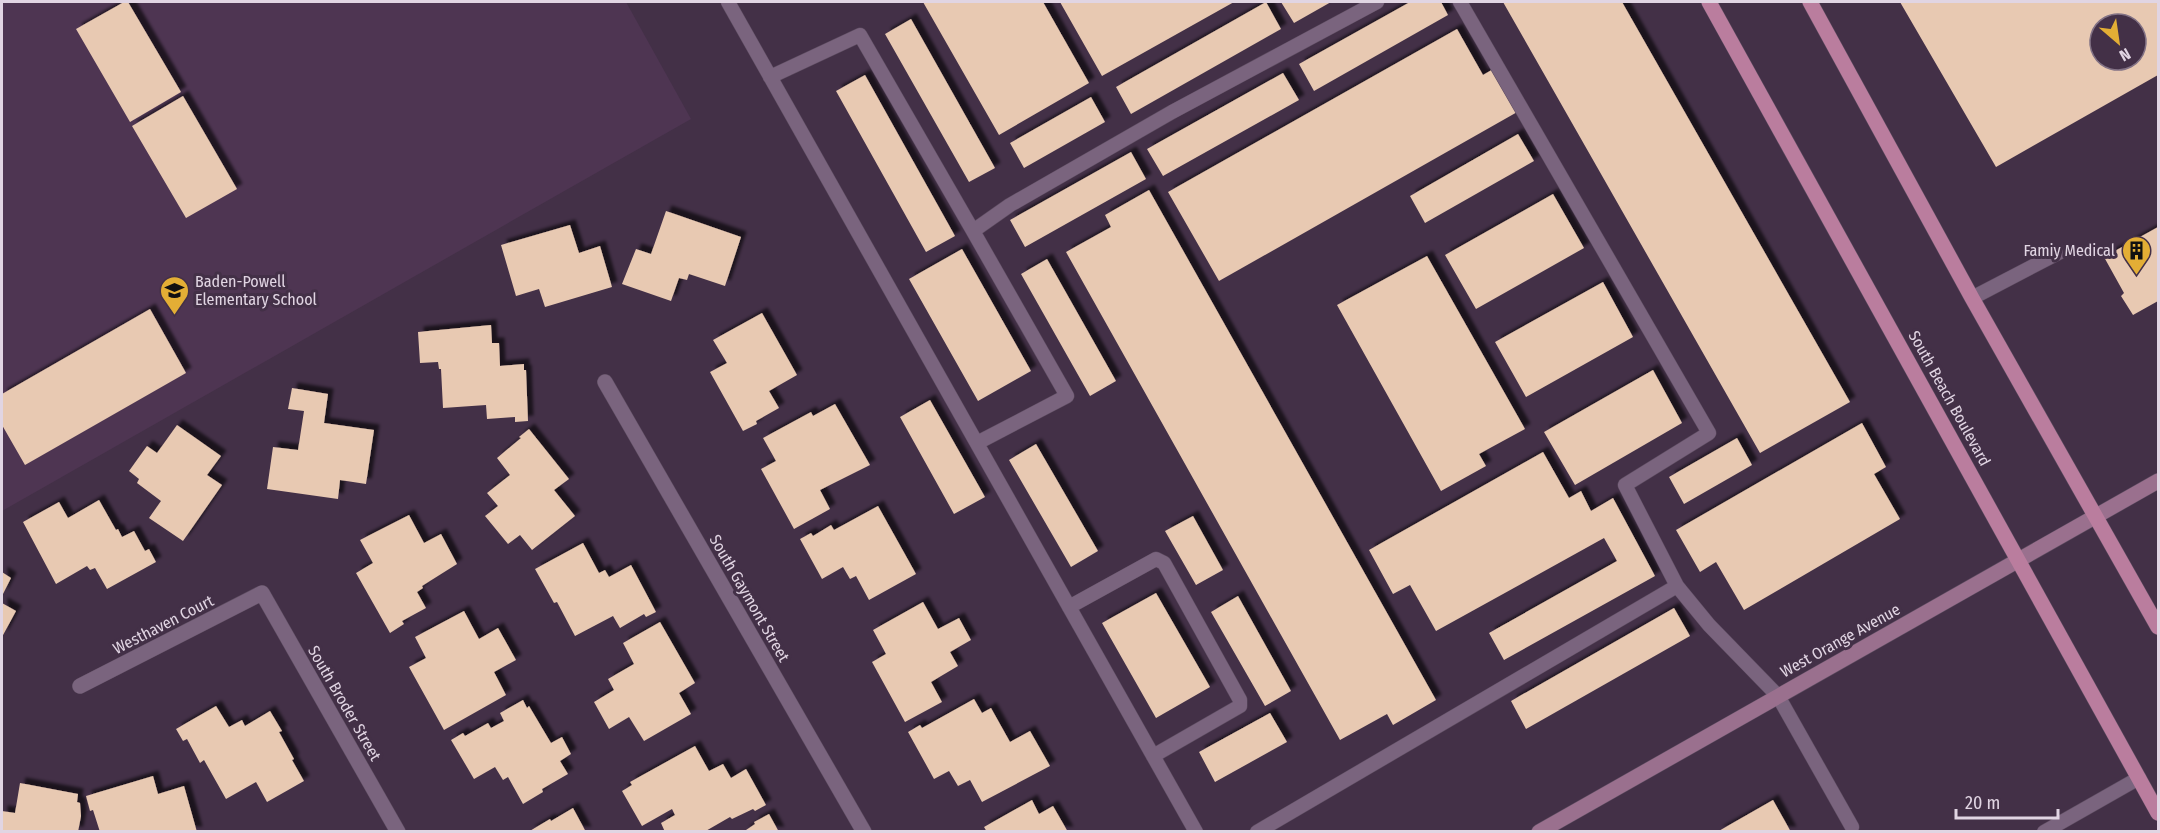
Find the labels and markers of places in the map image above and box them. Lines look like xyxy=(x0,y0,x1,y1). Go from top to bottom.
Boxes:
building icon: Famiy Medical xyxy=(2120,234,2152,276)
place label: Famiy Medical xyxy=(2023,241,2115,260)
place label: Baden-Powell Elementary School xyxy=(195,272,317,309)
school or university icon: Baden-Powell Elementary School xyxy=(158,274,190,316)

